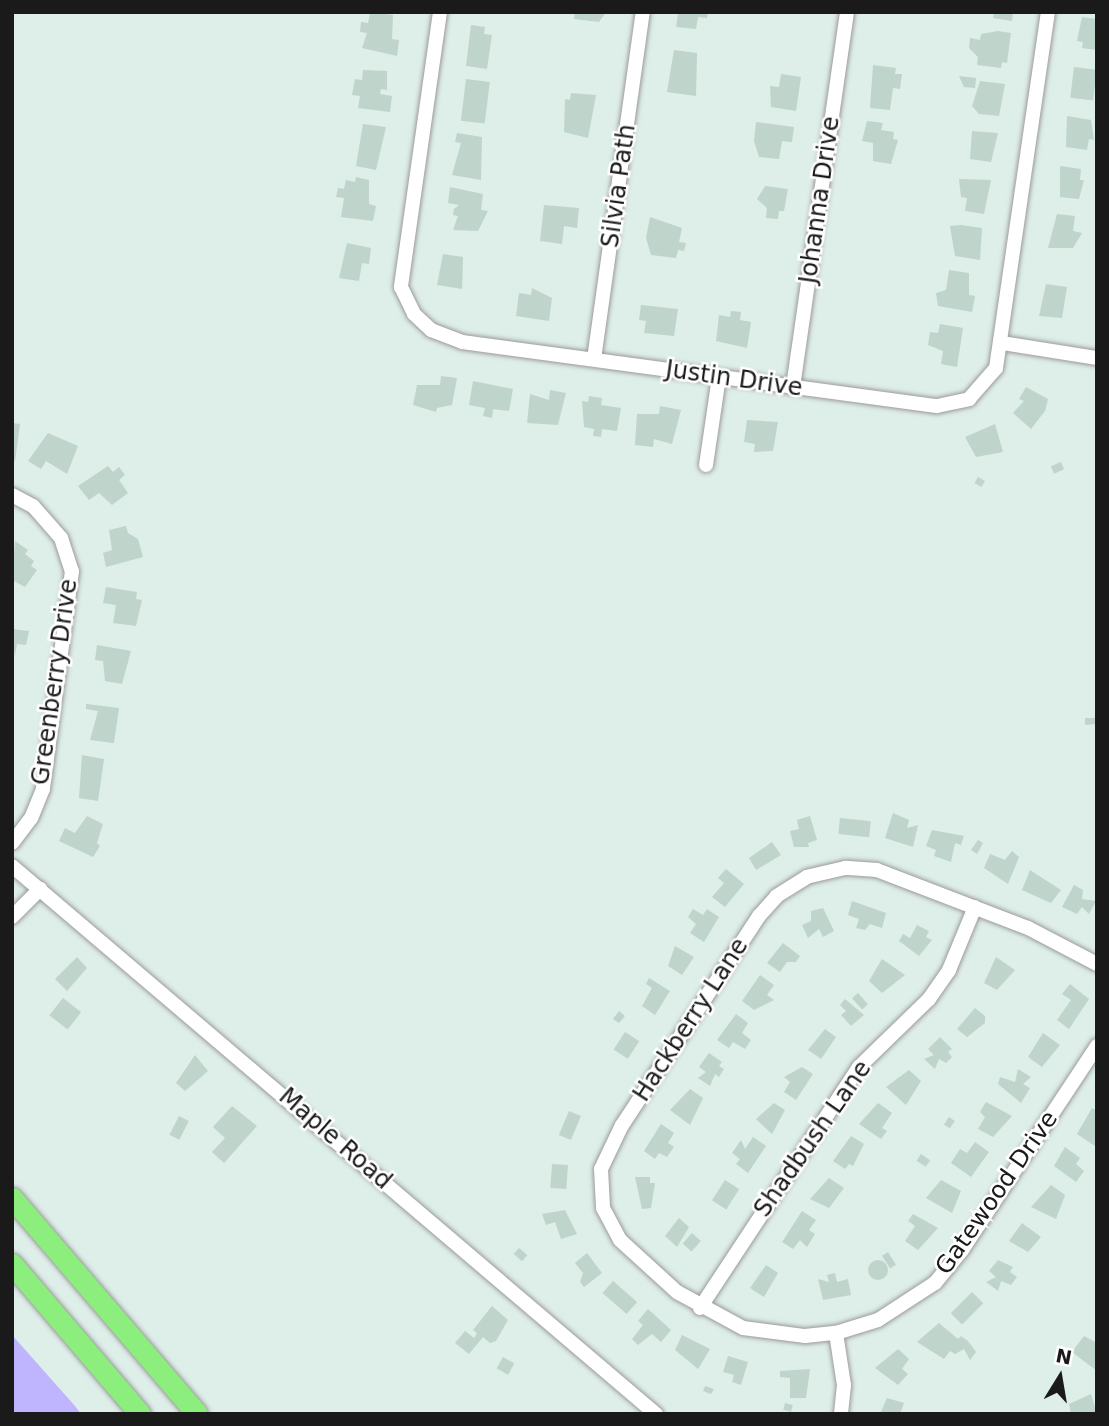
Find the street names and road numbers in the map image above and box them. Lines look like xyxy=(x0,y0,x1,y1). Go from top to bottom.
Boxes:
street label: Johanna Drive xyxy=(794,115,846,285)
street label: Silvia Path xyxy=(596,122,642,250)
street label: Justin Drive xyxy=(664,355,804,403)
street label: Greenberry Drive xyxy=(26,577,84,787)
street label: Hackberry Lane xyxy=(627,933,755,1107)
street label: Shadbush Lane xyxy=(748,1055,878,1223)
street label: Maple Road xyxy=(273,1082,397,1196)
street label: Gatewood Drive xyxy=(930,1106,1064,1280)

